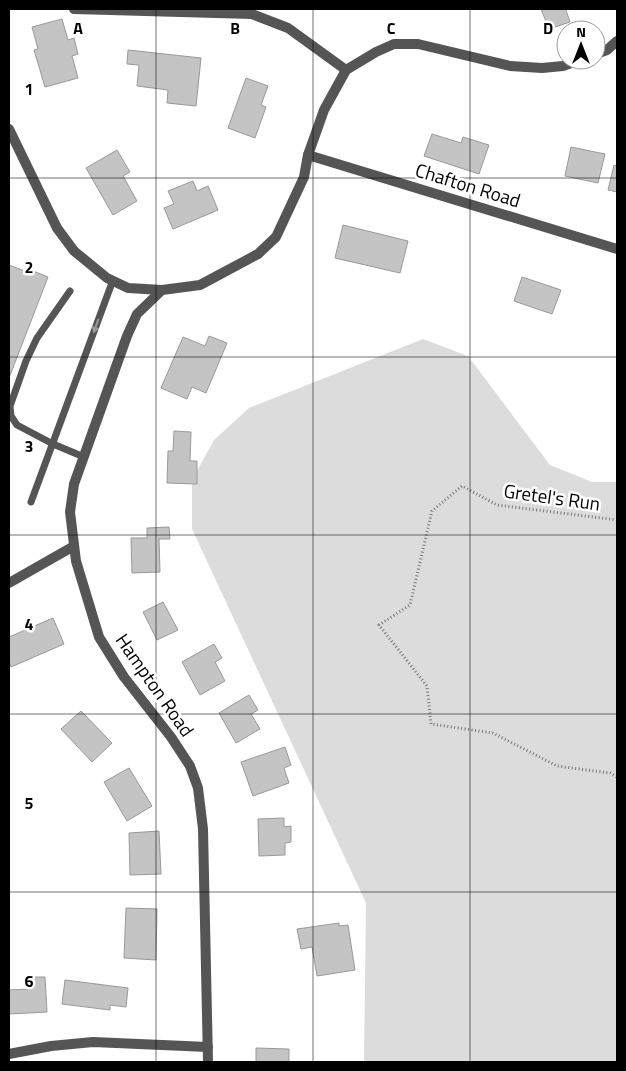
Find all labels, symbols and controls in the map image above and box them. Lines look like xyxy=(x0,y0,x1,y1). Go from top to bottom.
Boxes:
text: A xyxy=(73,16,83,40)
text: B xyxy=(230,16,240,40)
text: C xyxy=(387,16,396,40)
text: D xyxy=(543,16,553,40)
north arrow xyxy=(556,20,606,70)
text: N xyxy=(576,21,586,42)
text: 1 xyxy=(25,77,33,101)
street label: Chafton Road xyxy=(412,155,524,214)
text: 2 xyxy=(25,255,33,279)
one-way arrow xyxy=(92,319,100,334)
text: 3 xyxy=(25,434,33,458)
street label: Gretel's Run xyxy=(502,475,602,518)
text: 4 xyxy=(25,612,34,636)
street label: Hampton Road xyxy=(109,627,202,742)
text: 5 xyxy=(25,791,34,815)
text: 6 xyxy=(25,969,34,993)

